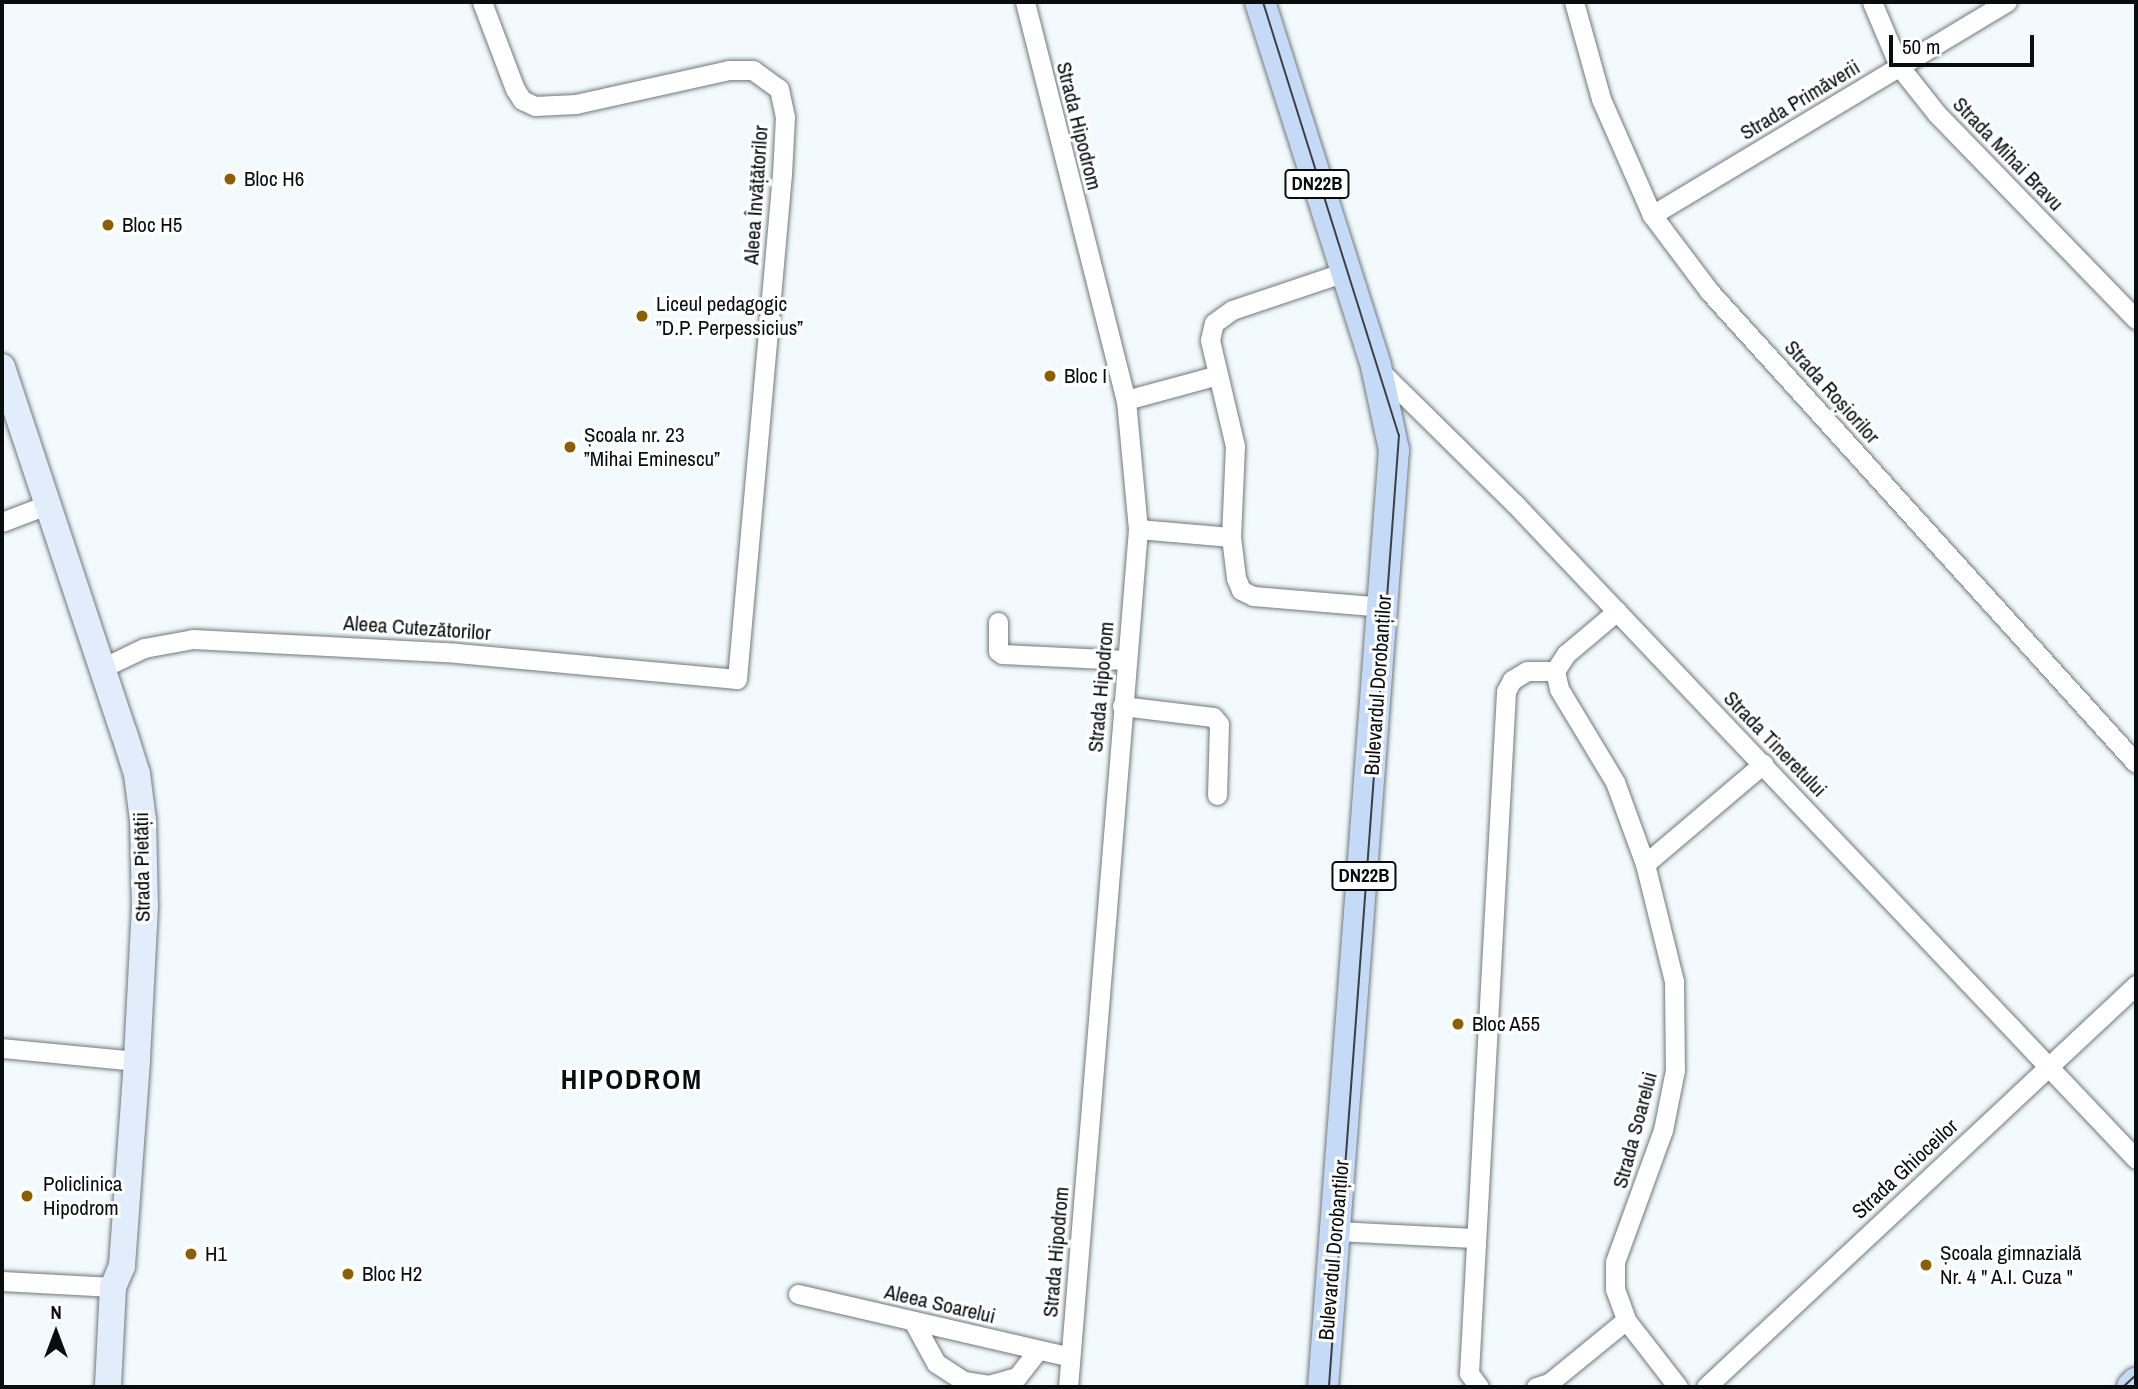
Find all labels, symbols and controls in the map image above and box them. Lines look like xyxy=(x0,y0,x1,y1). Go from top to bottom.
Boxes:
scale bar xyxy=(1893,21,2038,65)
text: 50 m xyxy=(1902,32,1940,61)
street label: Strada Primăverii xyxy=(1736,54,1864,146)
street label: Strada Hipodrom xyxy=(1051,59,1107,193)
street label: Strada Mihai Bravu xyxy=(1947,92,2069,216)
street label: Aleea Învățătorilor xyxy=(739,124,773,266)
place label: Bloc H6 xyxy=(244,166,304,192)
road number: DN22B xyxy=(1284,168,1350,200)
marker: Bloc H6 xyxy=(222,171,238,187)
place label: Bloc H5 xyxy=(122,212,182,238)
marker: Bloc H5 xyxy=(100,217,116,233)
place label: Liceul pedagogic ”D.P. Perpessicius” xyxy=(656,291,803,341)
marker: Liceul pedagogic ”D.P. Perpessicius” xyxy=(634,308,650,324)
street label: Strada Roșiorilor xyxy=(1779,335,1885,449)
place label: Bloc I xyxy=(1064,363,1107,389)
marker: Bloc I xyxy=(1042,368,1058,384)
place label: Școala nr. 23 ”Mihai Eminescu” xyxy=(584,422,720,472)
marker: Școala nr. 23 ”Mihai Eminescu” xyxy=(562,439,578,455)
street label: Bulevardul Dorobanților xyxy=(1359,594,1397,776)
street label: Aleea Cutezătorilor xyxy=(343,610,491,646)
street label: Strada Hipodrom xyxy=(1083,621,1119,753)
street label: Strada Tineretului xyxy=(1718,686,1832,802)
street label: Strada Pietății xyxy=(128,812,156,922)
road number: DN22B xyxy=(1331,860,1397,891)
place label: Bloc A55 xyxy=(1472,1011,1541,1037)
marker: Bloc A55 xyxy=(1450,1016,1466,1032)
district label: HIPODROM xyxy=(562,1062,702,1096)
street label: Strada Soarelui xyxy=(1607,1069,1663,1191)
street label: Strada Ghioceilor xyxy=(1847,1114,1963,1224)
street label: Bulevardul Dorobanților xyxy=(1314,1159,1354,1341)
place label: Policlinica Hipodrom xyxy=(43,1171,122,1221)
marker: Policlinica Hipodrom xyxy=(17,1186,37,1206)
street label: Strada Hipodrom xyxy=(1038,1186,1074,1318)
place label: Școala gimnazială Nr. 4 " A.I. Cuza " xyxy=(1940,1240,2082,1290)
place label: H1 xyxy=(205,1241,227,1267)
marker: H1 xyxy=(183,1246,199,1262)
marker: Școala gimnazială Nr. 4 " A.I. Cuza " xyxy=(1918,1257,1934,1273)
place label: Bloc H2 xyxy=(362,1261,422,1287)
marker: Bloc H2 xyxy=(340,1266,356,1282)
street label: Aleea Soarelui xyxy=(882,1279,998,1329)
north arrow xyxy=(21,1298,91,1368)
text: N xyxy=(50,1299,62,1325)

